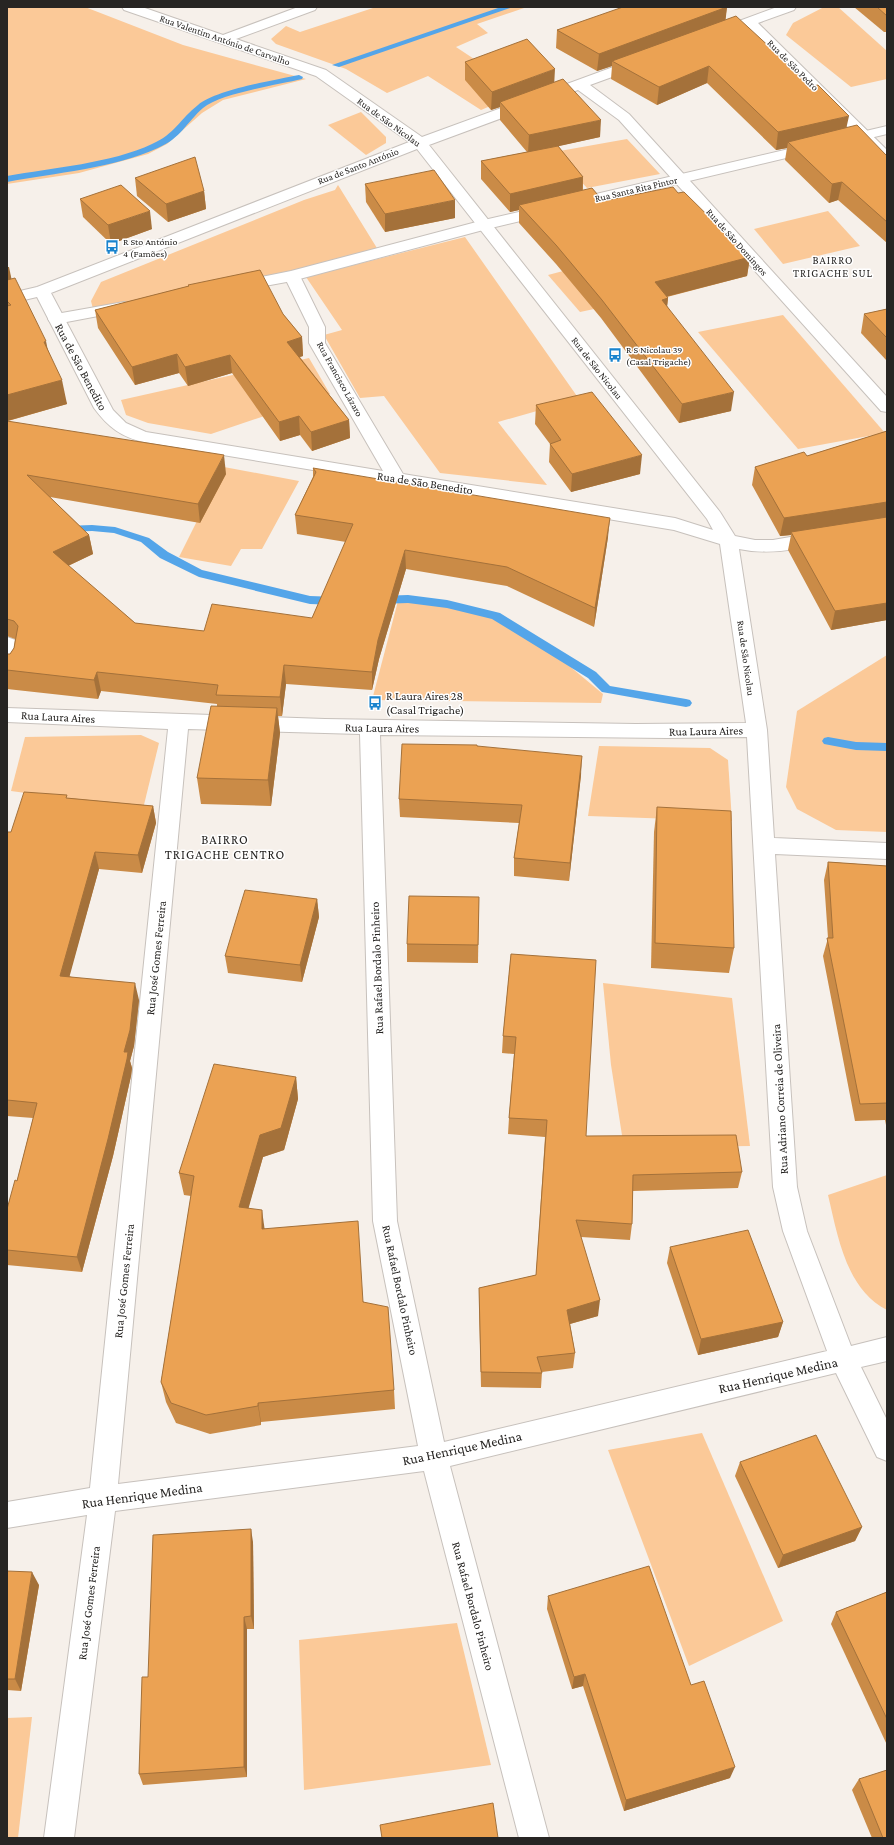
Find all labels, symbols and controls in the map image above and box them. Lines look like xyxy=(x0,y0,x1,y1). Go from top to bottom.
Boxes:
street label: Rua Valentim António de Carvalho xyxy=(158,12,292,68)
street label: Rua de São Pedro xyxy=(765,37,821,93)
street label: Rua de São Nicolau xyxy=(355,95,423,149)
street label: Rua de Santo António xyxy=(316,145,400,186)
street label: Rua Santa Rita Pintor xyxy=(594,174,679,204)
street label: Rua de São Domingos xyxy=(704,206,770,278)
place label: R Sto António 4 (Famões) xyxy=(123,236,177,260)
bus stop icon: R Sto António 4 (Famões) xyxy=(104,239,120,255)
district label: BAIRRO TRIGACHE SUL xyxy=(793,254,873,279)
street label: Rua de São Benedito xyxy=(52,321,110,413)
street label: Rua de São Nicolau xyxy=(569,335,625,402)
street label: Rua Francisco Lázaro xyxy=(315,340,365,418)
place label: R S Nicolau 39 (Casal Trigache) xyxy=(626,344,691,368)
bus stop icon: R S Nicolau 39 (Casal Trigache) xyxy=(607,347,623,363)
street label: Rua de São Benedito xyxy=(376,469,474,497)
street label: Rua de São Nicolau xyxy=(735,620,757,697)
place label: R Laura Aires 28 (Casal Trigache) xyxy=(386,689,464,717)
bus stop icon: R Laura Aires 28 (Casal Trigache) xyxy=(367,695,383,711)
street label: Rua Laura Aires xyxy=(20,708,96,726)
street label: Rua Laura Aires xyxy=(345,720,420,736)
street label: Rua Laura Aires xyxy=(669,723,744,739)
district label: BAIRRO TRIGACHE CENTRO xyxy=(165,832,285,862)
street label: Rua José Gomes Ferreira xyxy=(143,900,169,1016)
street label: Rua Rafael Bordalo Pinheiro xyxy=(368,901,386,1035)
street label: Rua Adriano Correia de Oliveira xyxy=(769,1023,791,1175)
street label: Rua José Gomes Ferreira xyxy=(111,1223,137,1339)
street label: Rua Rafael Bordalo Pinheiro xyxy=(379,1224,421,1356)
street label: Rua Henrique Medina xyxy=(717,1353,840,1396)
street label: Rua Henrique Medina xyxy=(401,1427,524,1468)
street label: Rua Henrique Medina xyxy=(81,1479,204,1511)
street label: Rua Rafael Bordalo Pinheiro xyxy=(449,1540,497,1672)
street label: Rua José Gomes Ferreira xyxy=(75,1545,103,1661)

